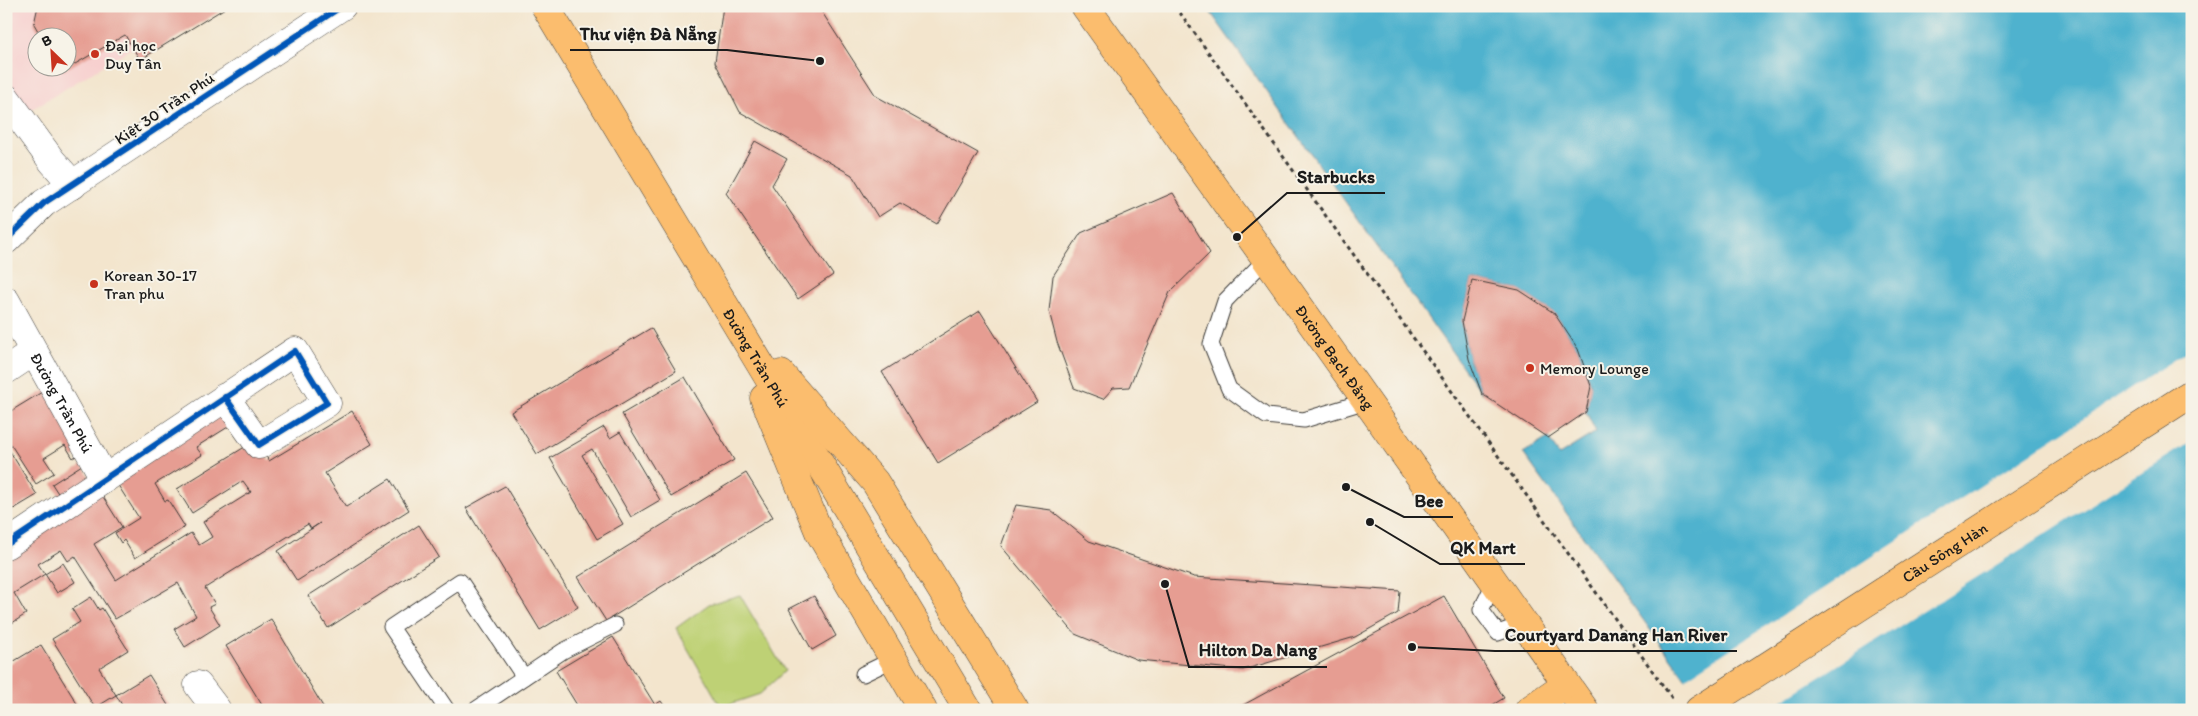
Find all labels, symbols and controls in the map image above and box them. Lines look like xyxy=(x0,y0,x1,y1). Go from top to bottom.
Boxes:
callout: Thư viện Đà Nẵng xyxy=(570,17,727,50)
text: Thư viện Đà Nẵng xyxy=(579,23,717,45)
north arrow xyxy=(28,28,78,78)
text: B xyxy=(39,31,54,50)
place label: Đại học Duy Tân xyxy=(105,36,162,73)
marker: Đại học Duy Tân xyxy=(89,48,101,60)
street label: Kiệt 30 Trần Phú xyxy=(111,68,218,149)
callout: Starbucks xyxy=(1287,160,1385,193)
text: Starbucks xyxy=(1297,166,1375,188)
place label: Korean 30-17 Tran phu xyxy=(104,266,197,303)
marker: Korean 30-17 Tran phu xyxy=(88,278,100,290)
street label: Đường Bạch Đằng xyxy=(1291,301,1379,414)
street label: Đường Trần Phú xyxy=(719,305,793,411)
street label: Đường Trần Phú xyxy=(26,349,97,456)
place label: Memory Lounge xyxy=(1540,359,1649,378)
marker: Memory Lounge xyxy=(1524,362,1536,374)
callout: Bee xyxy=(1404,484,1453,517)
text: Bee xyxy=(1415,490,1444,512)
street label: Cầu Sông Hàn xyxy=(1899,518,1991,587)
callout: QK Mart xyxy=(1440,531,1525,564)
text: QK Mart xyxy=(1450,537,1516,559)
callout: Courtyard Danang Han River xyxy=(1495,618,1737,651)
text: Courtyard Danang Han River xyxy=(1505,624,1728,646)
callout: Hilton Da Nang xyxy=(1189,634,1327,667)
text: Hilton Da Nang xyxy=(1199,639,1318,661)

